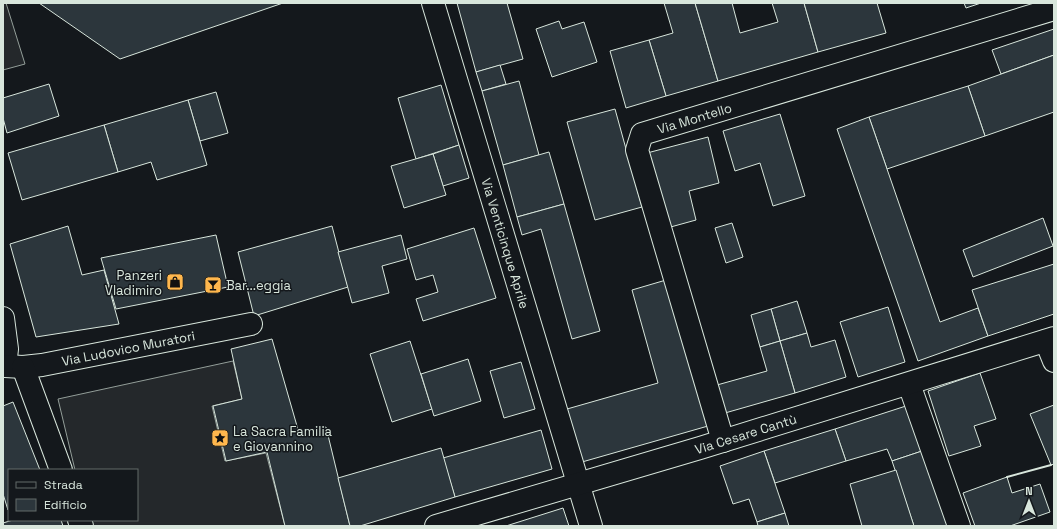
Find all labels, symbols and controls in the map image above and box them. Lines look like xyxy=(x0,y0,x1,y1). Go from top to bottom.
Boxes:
street label: Via Montello xyxy=(655,99,734,138)
street label: Via Venticinque Aprile xyxy=(477,176,533,311)
place label: Panzeri Vladimiro xyxy=(105,267,162,299)
shop icon: Panzeri Vladimiro xyxy=(165,272,185,292)
bar icon: Bar...eggia xyxy=(203,275,223,295)
place label: Bar...eggia xyxy=(226,277,291,294)
street label: Via Ludovico Muratori xyxy=(60,327,196,370)
street label: Via Cesare Cantù xyxy=(693,411,799,458)
place label: La Sacra Familia e Giovannino xyxy=(233,423,333,455)
place icon: La Sacra Familia e Giovannino xyxy=(210,428,230,448)
legend xyxy=(8,469,138,521)
text: Strada xyxy=(44,477,83,493)
north arrow xyxy=(1009,481,1049,521)
text: N xyxy=(1025,484,1033,498)
text: Edificio xyxy=(44,497,87,513)

